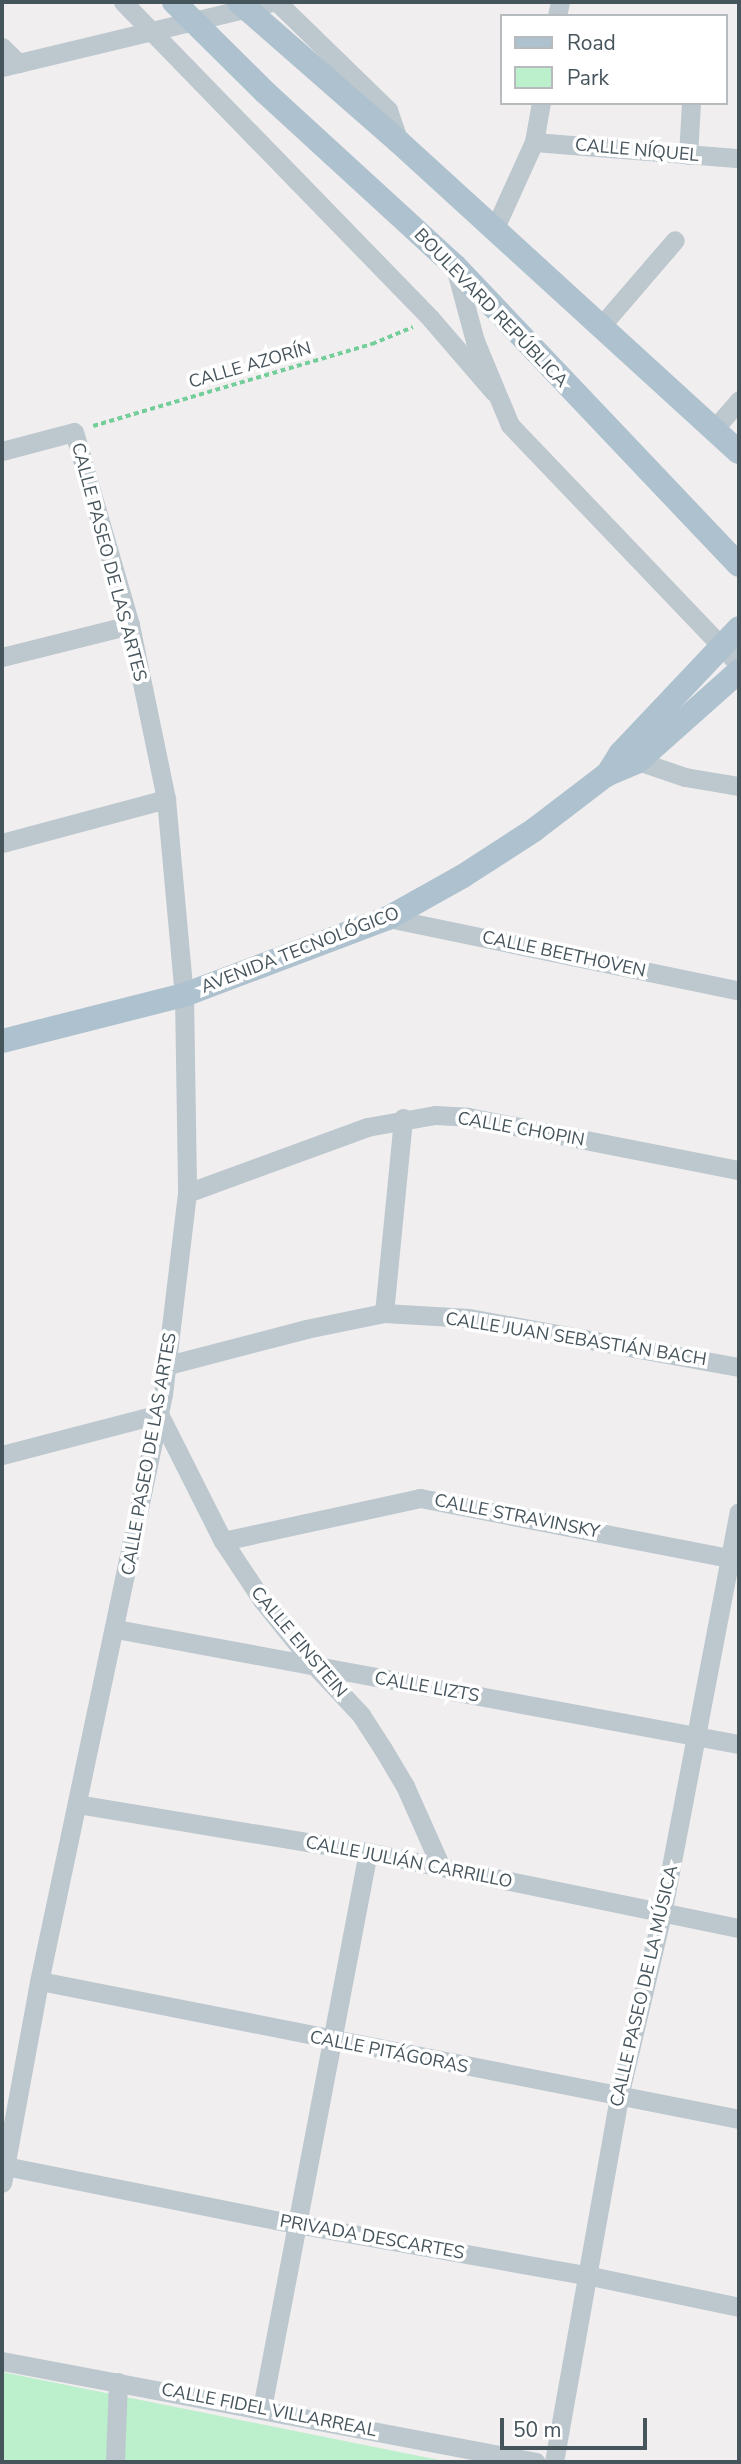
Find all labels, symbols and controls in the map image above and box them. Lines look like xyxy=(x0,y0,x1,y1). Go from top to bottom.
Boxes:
legend xyxy=(500,14,727,105)
text: Road xyxy=(567,29,616,57)
text: Park xyxy=(567,64,609,92)
street label: CALLE NÍQUEL xyxy=(574,134,700,166)
street label: BOULEVARD REPÚBLICA xyxy=(409,224,573,392)
street label: CALLE AZORÍN xyxy=(186,337,314,393)
street label: CALLE PASEO DE LAS ARTES xyxy=(67,440,151,684)
street label: AVENIDA TECNOLÓGICO xyxy=(198,902,402,998)
street label: CALLE BEETHOVEN xyxy=(480,926,648,982)
street label: CALLE CHOPIN xyxy=(456,1107,586,1151)
street label: CALLE JUAN SEBASTIÁN BACH xyxy=(444,1308,708,1370)
street label: CALLE PASEO DE LAS ARTES xyxy=(117,1331,181,1577)
street label: CALLE STRAVINSKY xyxy=(432,1489,602,1543)
street label: CALLE EINSTEIN xyxy=(246,1582,352,1702)
street label: CALLE LIZTS xyxy=(373,1667,481,1707)
street label: CALLE JULIÁN CARRILLO xyxy=(304,1831,514,1893)
street label: CALLE PASEO DE LA MÚSICA xyxy=(606,1863,682,2109)
street label: CALLE PITÁGORAS xyxy=(308,2026,470,2078)
street label: PRIVADA DESCARTES xyxy=(278,2210,466,2264)
street label: CALLE FIDEL VILLARREAL xyxy=(160,2379,378,2441)
scale bar xyxy=(503,2404,650,2448)
text: 50 m xyxy=(513,2416,562,2444)

